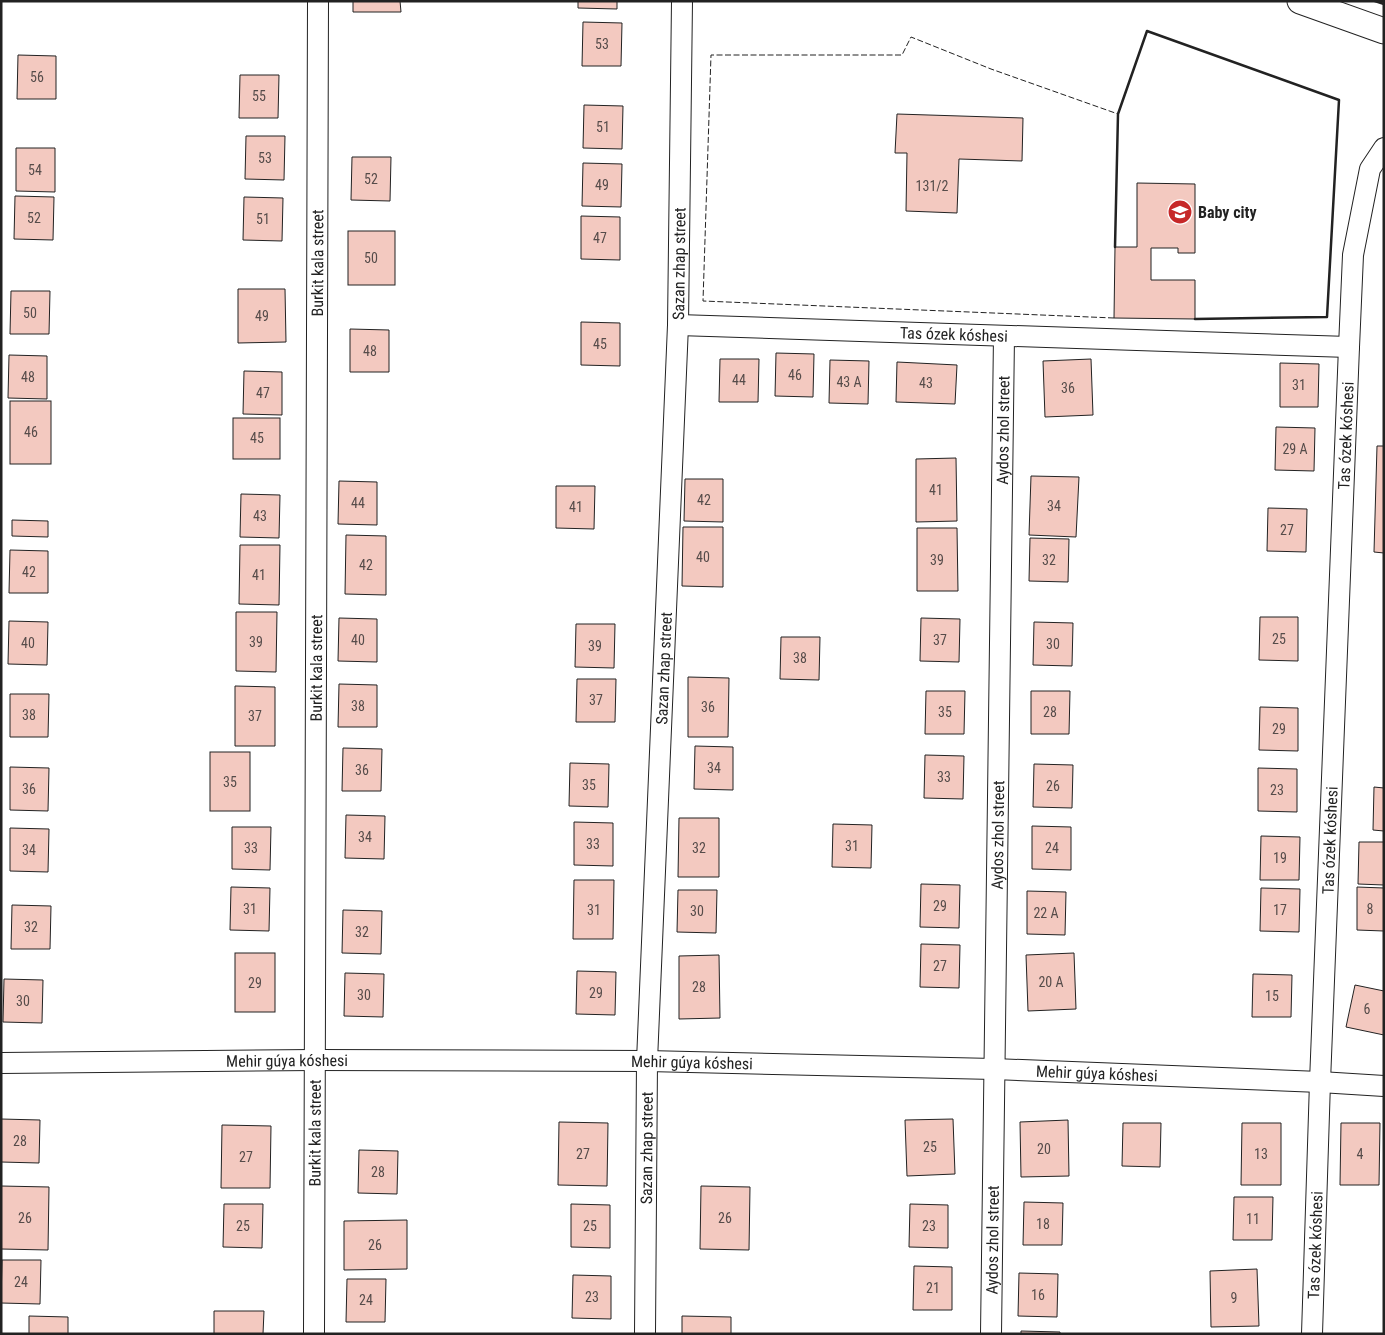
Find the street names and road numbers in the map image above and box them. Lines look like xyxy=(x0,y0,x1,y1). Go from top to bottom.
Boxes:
street label: Sazan zhap street xyxy=(669,207,689,320)
street label: Burkit kala street xyxy=(308,209,327,317)
street label: Tas ózek kóshesi xyxy=(900,323,1008,345)
street label: Aydos zhol street xyxy=(993,375,1013,485)
street label: Tas ózek kóshesi xyxy=(1334,381,1357,490)
street label: Sazan zhap street xyxy=(652,611,675,725)
street label: Burkit kala street xyxy=(306,614,326,722)
street label: Aydos zhol street xyxy=(987,780,1008,890)
street label: Tas ózek kóshesi xyxy=(1318,786,1341,895)
street label: Mehir gúyа kóshesi xyxy=(226,1050,348,1070)
street label: Mehir gúyа kóshesi xyxy=(631,1051,753,1073)
street label: Mehir gúyа kóshesi xyxy=(1036,1061,1158,1085)
street label: Burkit kala street xyxy=(305,1079,324,1187)
street label: Sazan zhap street xyxy=(636,1091,656,1204)
street label: Aydos zhol street xyxy=(982,1185,1002,1295)
street label: Tas ózek kóshesi xyxy=(1304,1191,1326,1299)

